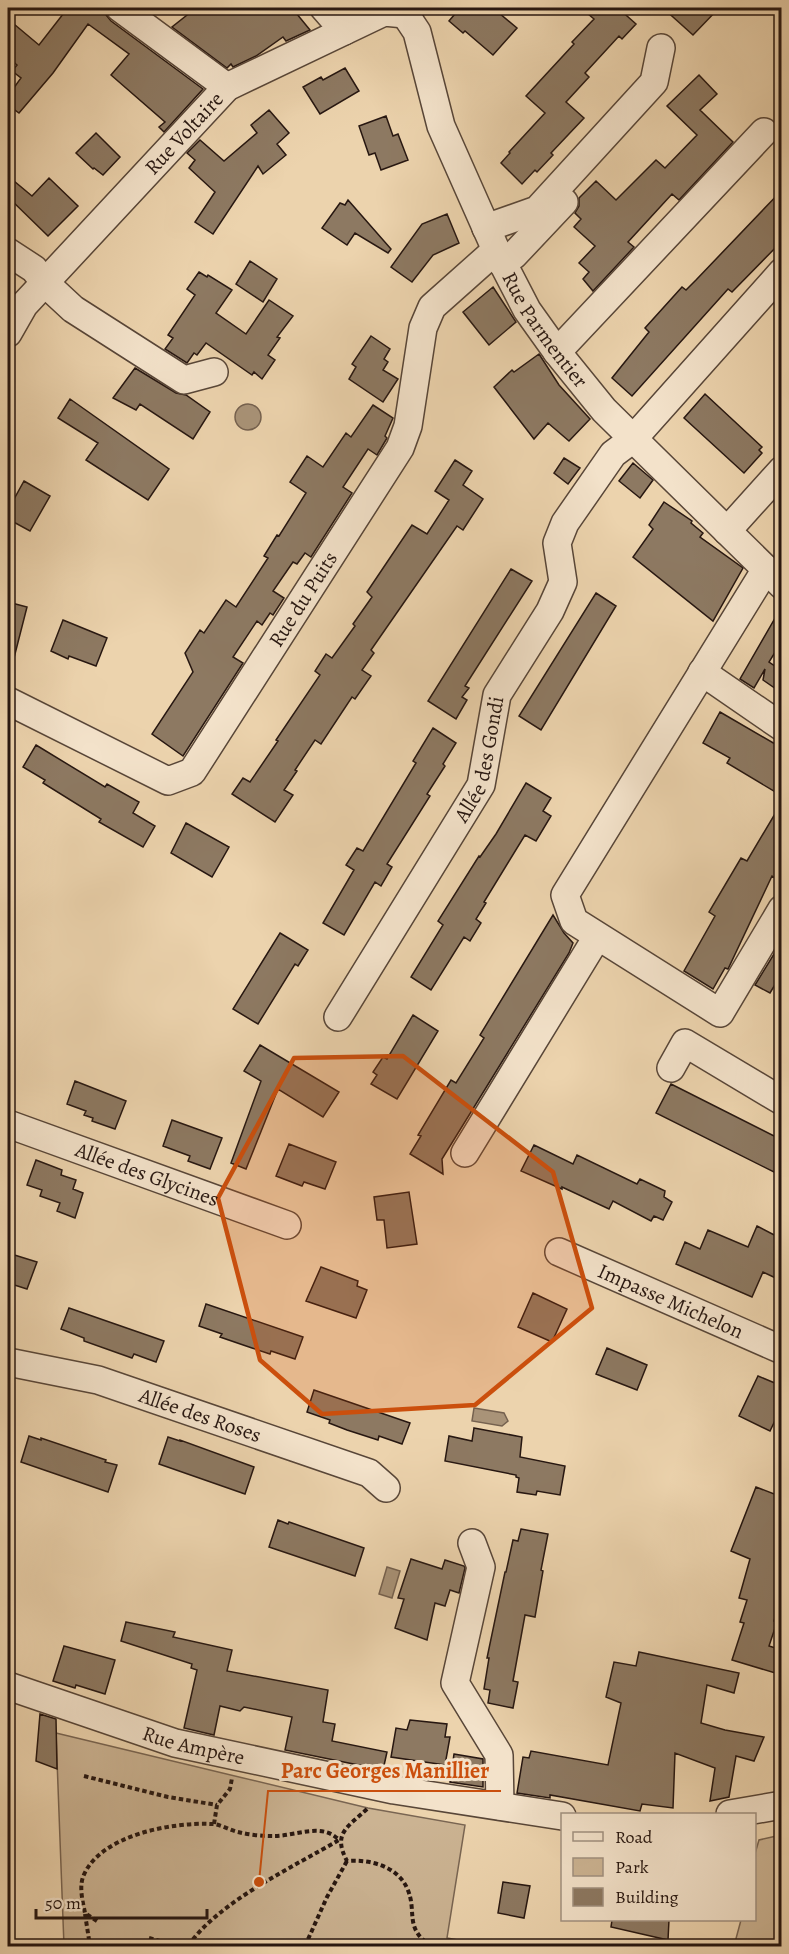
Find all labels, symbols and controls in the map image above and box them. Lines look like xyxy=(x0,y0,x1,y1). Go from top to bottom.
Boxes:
street label: Rue Voltaire xyxy=(138,86,230,181)
street label: Rue Parmentier xyxy=(496,267,594,393)
street label: Rue du Puits xyxy=(262,546,344,652)
street label: Allée des Gondi xyxy=(447,694,511,828)
street label: Allée des Glycines xyxy=(71,1135,223,1213)
street label: Impasse Michelon xyxy=(593,1257,748,1345)
street label: Allée des Roses xyxy=(135,1381,265,1449)
street label: Rue Ampère xyxy=(139,1719,247,1772)
callout: Parc Georges Manillier xyxy=(268,1751,501,1791)
text: Parc Georges Manillier xyxy=(281,1756,489,1786)
legend xyxy=(561,1813,756,1921)
text: Road xyxy=(615,1825,653,1849)
text: Park xyxy=(615,1855,649,1879)
scale bar xyxy=(36,1882,207,1920)
text: Building xyxy=(615,1885,679,1909)
text: 50 m xyxy=(45,1891,81,1915)

